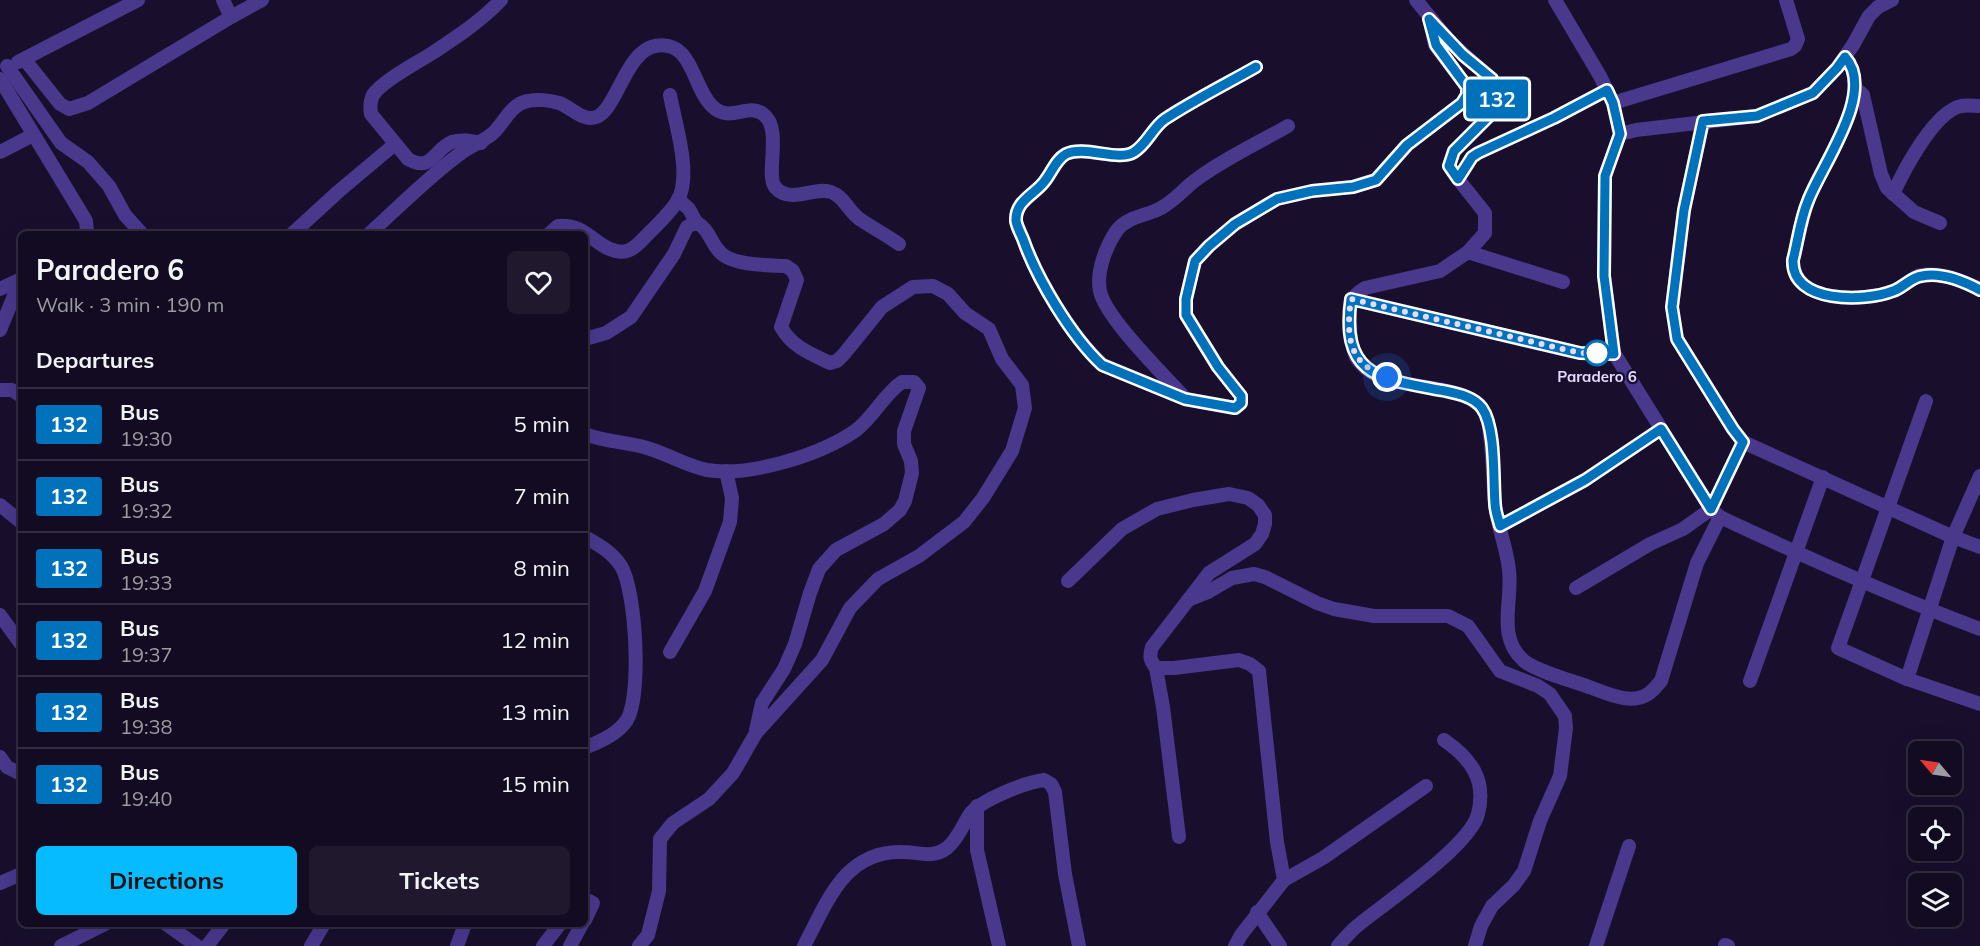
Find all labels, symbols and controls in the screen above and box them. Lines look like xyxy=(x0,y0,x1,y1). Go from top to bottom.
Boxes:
line badge: 132 xyxy=(1462,80,1532,118)
text: 132 xyxy=(1478,86,1516,112)
button: heart xyxy=(507,251,570,314)
text: Paradero 6 xyxy=(36,252,184,287)
text: Walk · 3 min · 190 m xyxy=(36,292,224,317)
marker: Paradero 6 xyxy=(1584,340,1610,366)
text: Departures xyxy=(36,346,154,374)
your location xyxy=(1372,362,1402,392)
place label: Paradero 6 xyxy=(1557,367,1637,386)
text: Bus xyxy=(120,398,159,426)
text: 5 min xyxy=(514,410,570,438)
text: 132 xyxy=(50,411,88,437)
text: 19:30 xyxy=(120,426,173,451)
text: Bus xyxy=(120,470,159,498)
text: 7 min xyxy=(514,482,570,510)
text: 132 xyxy=(50,483,88,509)
text: 19:32 xyxy=(120,498,173,523)
text: Bus xyxy=(120,542,159,570)
text: 8 min xyxy=(514,554,570,582)
text: 132 xyxy=(50,555,88,581)
text: 19:33 xyxy=(120,570,173,595)
text: Bus xyxy=(120,614,159,642)
text: 12 min xyxy=(500,626,570,654)
text: 132 xyxy=(50,627,88,653)
text: 19:37 xyxy=(120,642,173,667)
text: Bus xyxy=(120,686,159,714)
text: 13 min xyxy=(500,698,570,726)
text: 132 xyxy=(50,699,88,725)
text: 19:38 xyxy=(120,714,173,739)
north arrow xyxy=(1908,741,1962,795)
map controls xyxy=(1908,741,1962,927)
text: Bus xyxy=(120,758,159,786)
text: 15 min xyxy=(500,770,570,798)
text: 132 xyxy=(50,771,88,797)
text: 19:40 xyxy=(120,786,173,811)
button: locate xyxy=(1908,807,1962,861)
button: Directions xyxy=(36,846,297,915)
button: Tickets xyxy=(309,846,570,915)
button: layers xyxy=(1908,873,1962,927)

